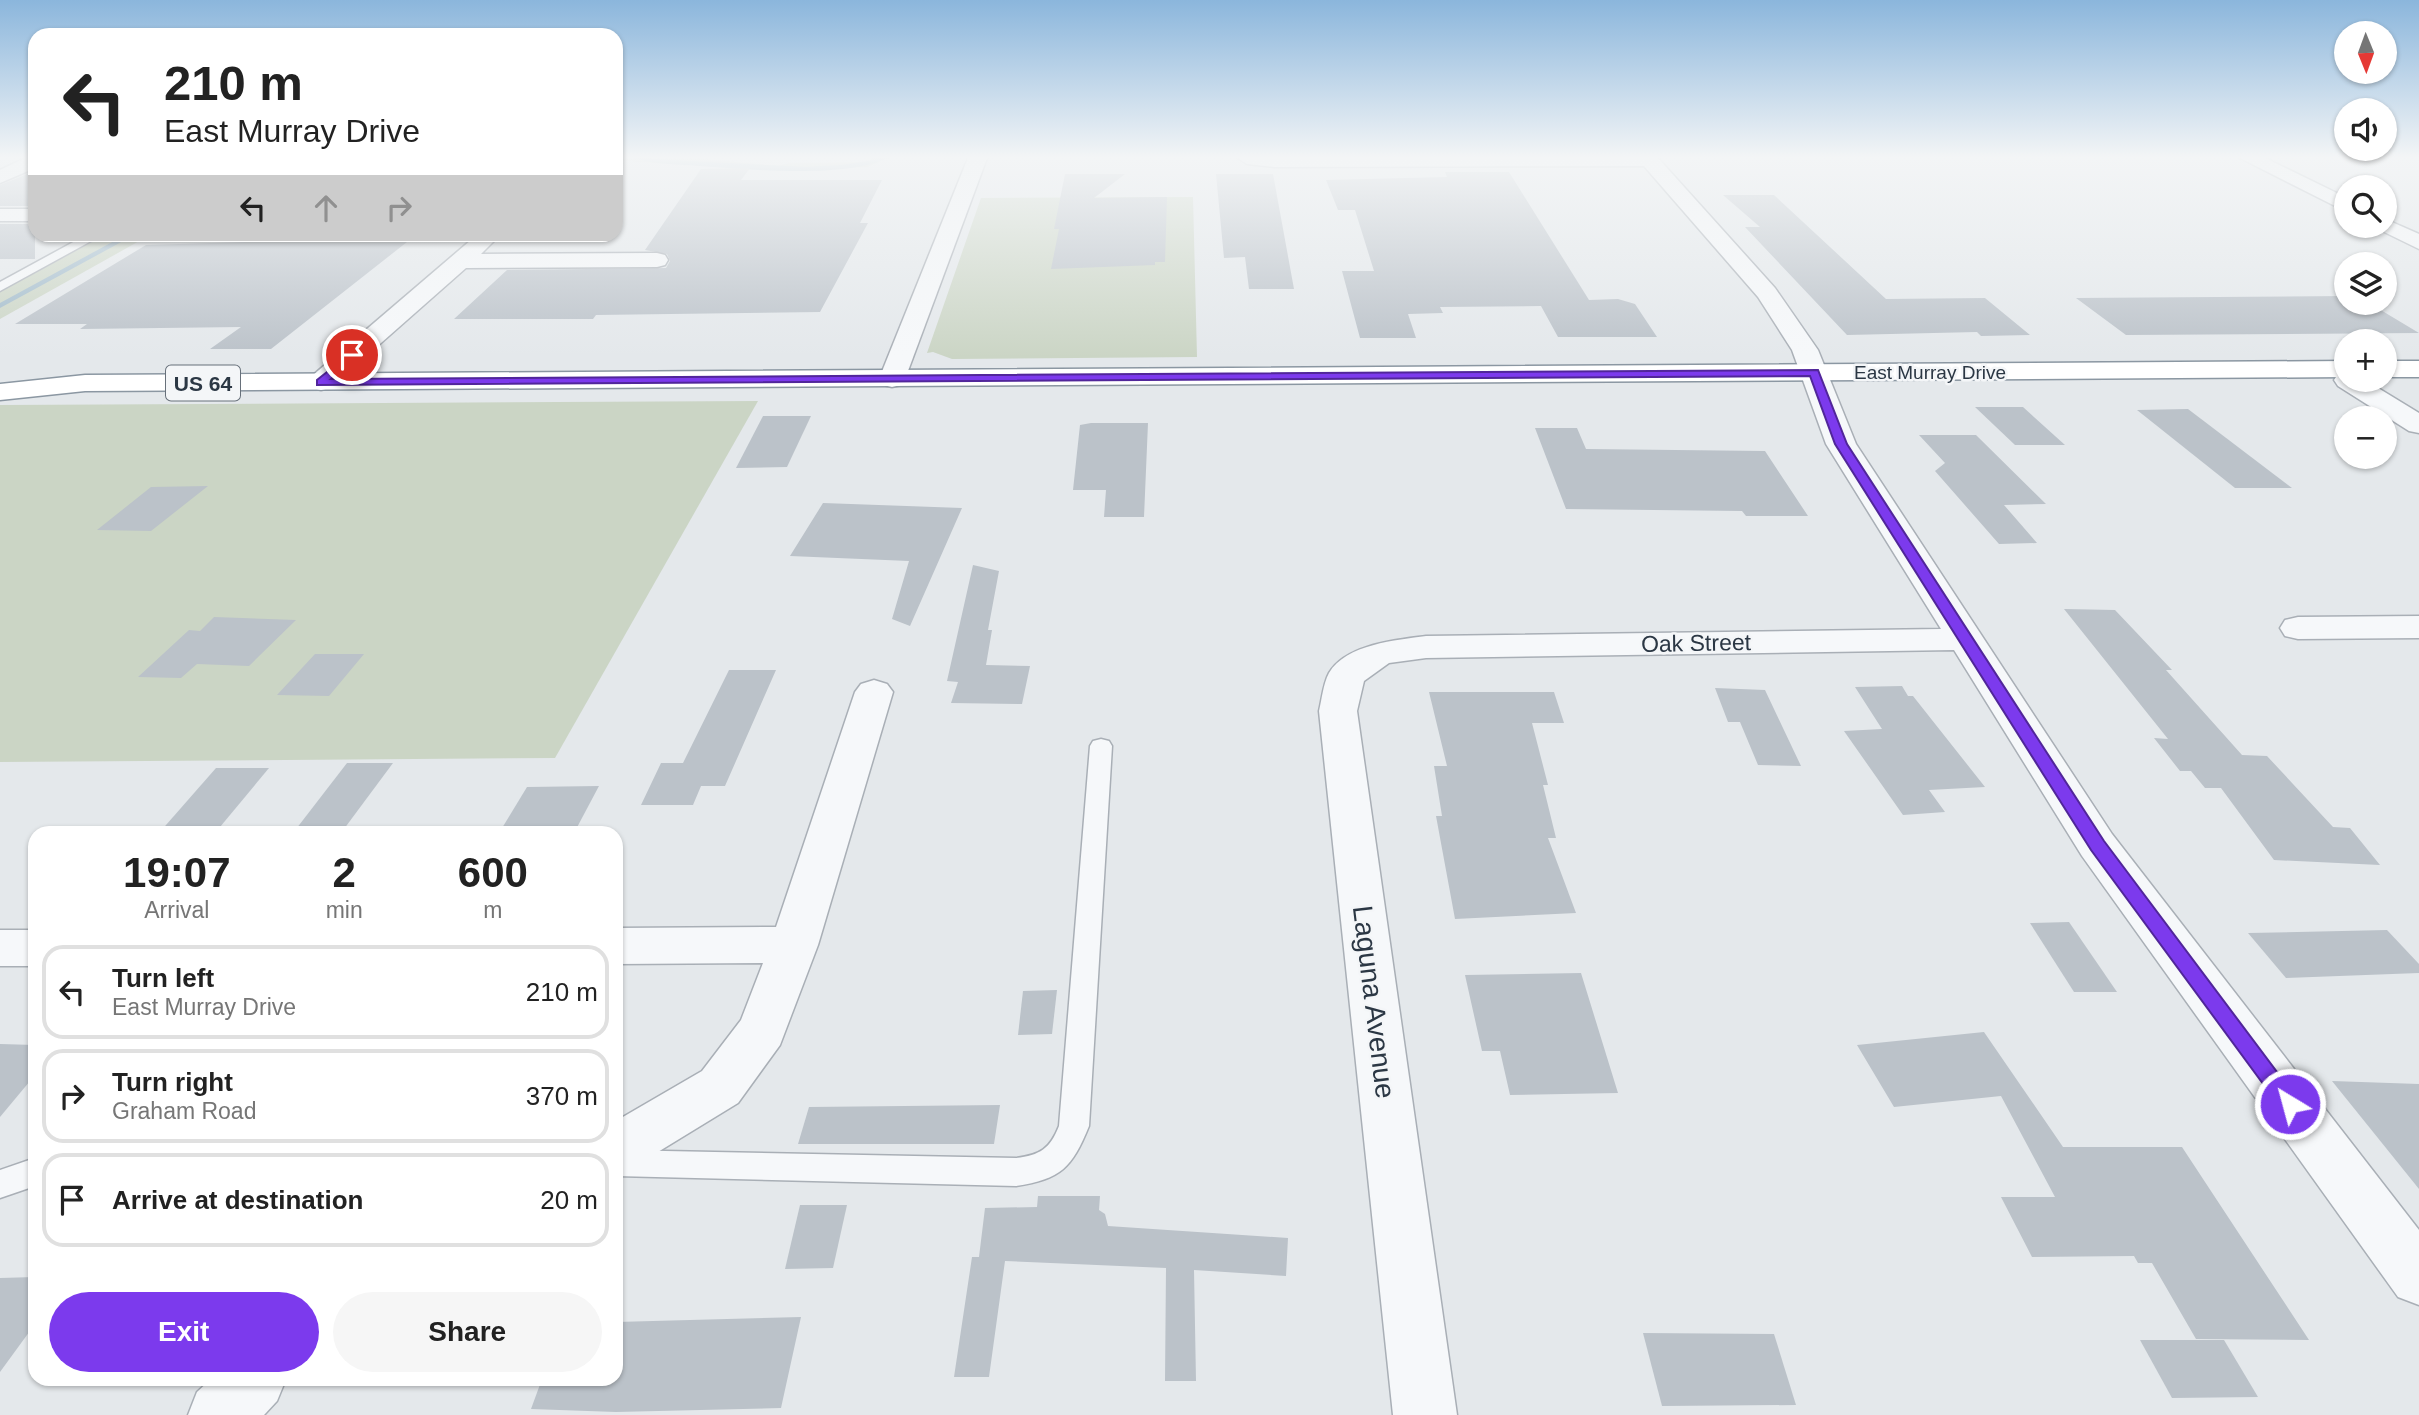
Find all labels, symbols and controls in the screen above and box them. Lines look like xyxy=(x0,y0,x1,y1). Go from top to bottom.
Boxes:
north arrow xyxy=(2334,21,2398,84)
map controls xyxy=(2334,21,2397,469)
icon: left xyxy=(49,56,140,147)
text: 210 m xyxy=(164,56,303,110)
button: sound xyxy=(2334,98,2397,161)
text: East Murray Drive xyxy=(164,113,420,149)
button: search xyxy=(2334,175,2397,238)
icon: left xyxy=(234,189,272,227)
icon: ahead xyxy=(307,189,345,227)
icon: right xyxy=(380,189,418,227)
button: layers xyxy=(2334,252,2397,315)
pin xyxy=(322,325,382,385)
button: + xyxy=(2334,329,2397,392)
icon: arrive xyxy=(333,336,371,374)
street label: East Murray Drive xyxy=(1854,362,2006,383)
road number: US 64 xyxy=(166,366,240,400)
button: − xyxy=(2334,406,2397,469)
street label: Oak Street xyxy=(1641,629,1752,657)
text: 19:07 xyxy=(123,849,231,896)
text: 2 xyxy=(332,849,356,896)
text: 600 xyxy=(458,849,528,896)
text: Arrival xyxy=(144,897,209,923)
text: min xyxy=(326,897,363,923)
text: m xyxy=(483,897,502,923)
street label: Laguna Avenue xyxy=(1347,904,1401,1100)
text: Turn left xyxy=(112,963,214,993)
icon: left xyxy=(53,973,91,1011)
text: 210 m xyxy=(526,977,598,1007)
text: East Murray Drive xyxy=(112,994,296,1020)
text: Turn right xyxy=(112,1067,233,1097)
position arrow xyxy=(2253,1067,2327,1141)
icon: right xyxy=(53,1077,91,1115)
text: 370 m xyxy=(526,1081,598,1111)
text: Graham Road xyxy=(112,1098,256,1124)
icon: arrive xyxy=(53,1181,91,1219)
text: Arrive at destination xyxy=(112,1185,363,1215)
text: 20 m xyxy=(540,1185,598,1215)
button: Exit xyxy=(49,1292,319,1372)
button: Share xyxy=(333,1292,602,1372)

